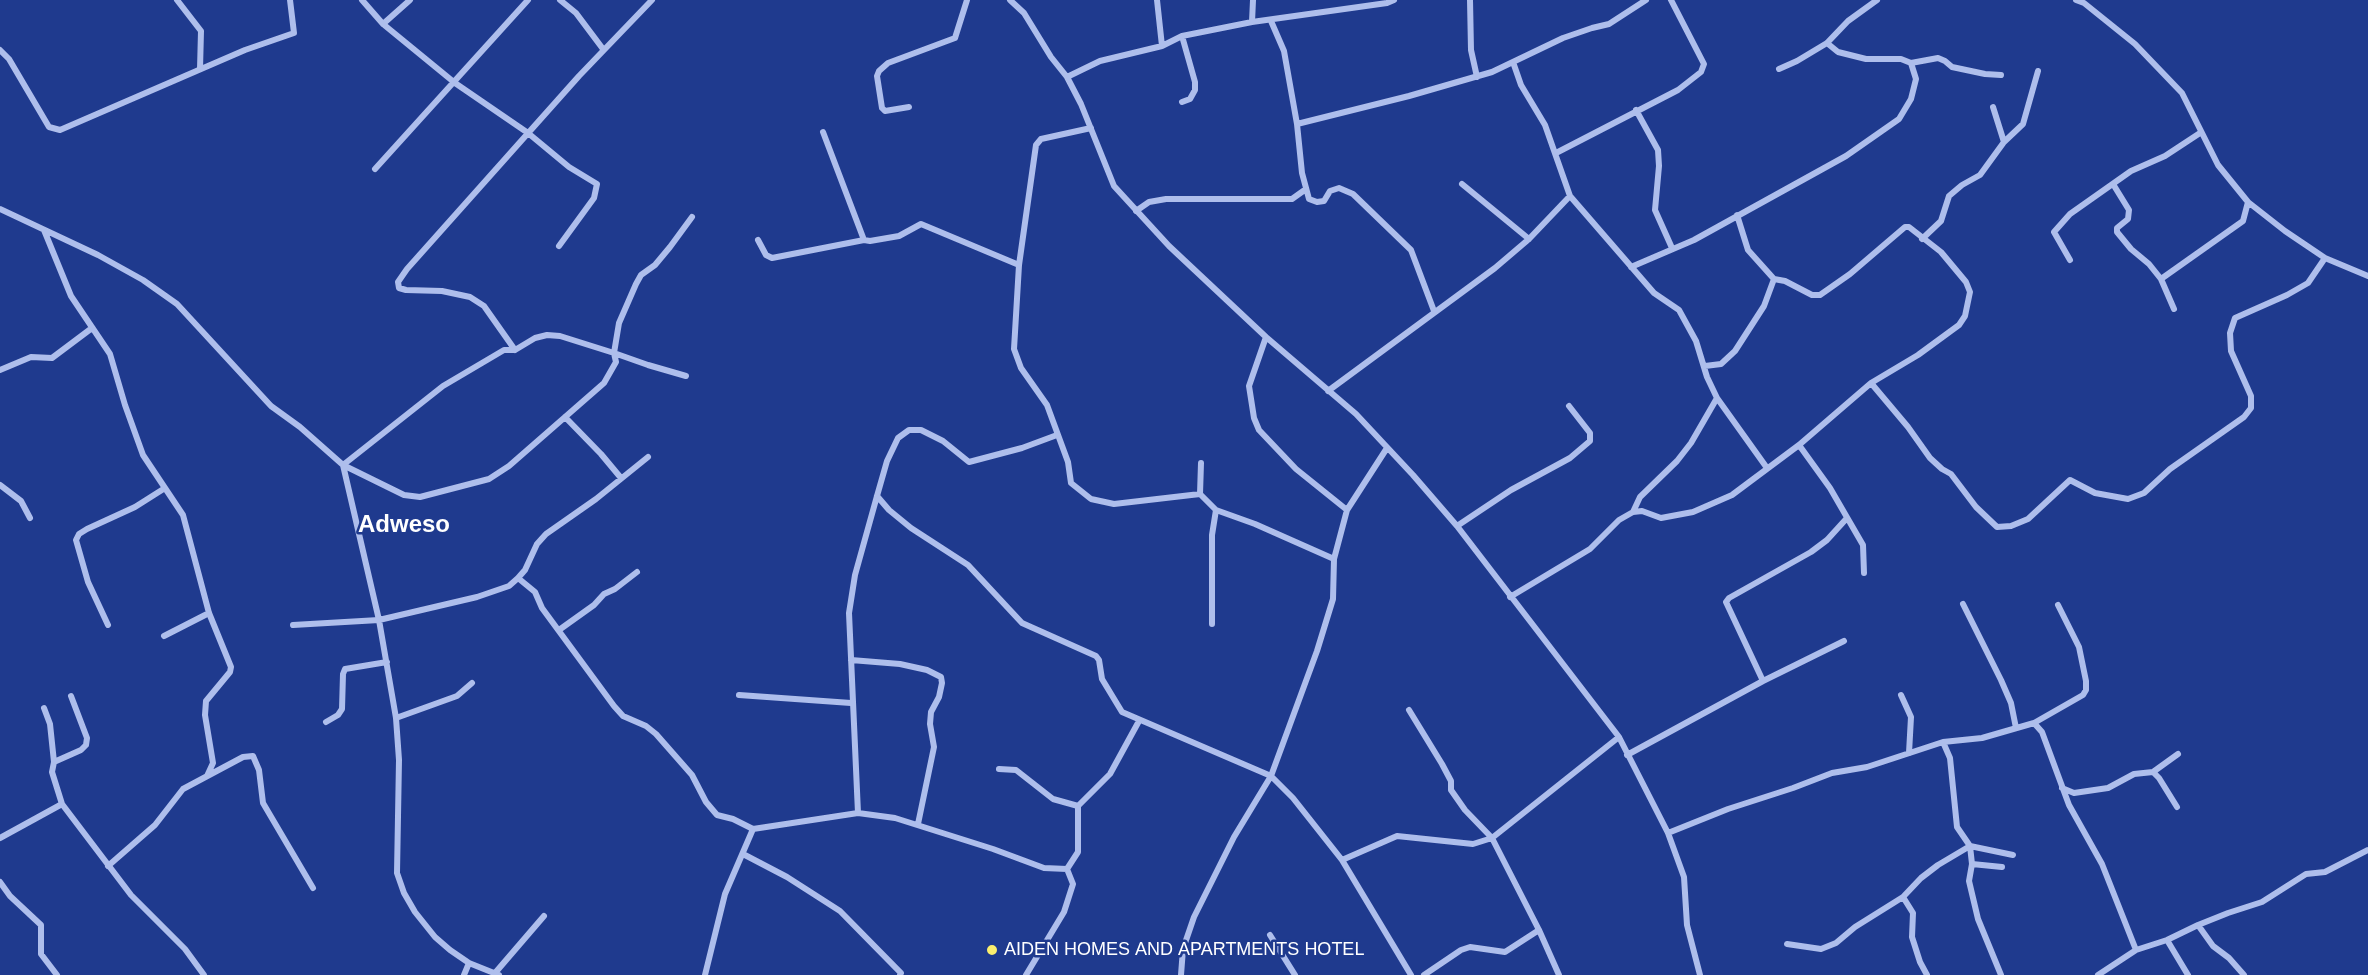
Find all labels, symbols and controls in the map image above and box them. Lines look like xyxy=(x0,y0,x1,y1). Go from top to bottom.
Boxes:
district label: Adweso xyxy=(358,511,450,539)
place label: AIDEN HOMES AND APARTMENTS HOTEL xyxy=(1004,939,1364,961)
marker: AIDEN HOMES AND APARTMENTS HOTEL xyxy=(985,943,999,957)

